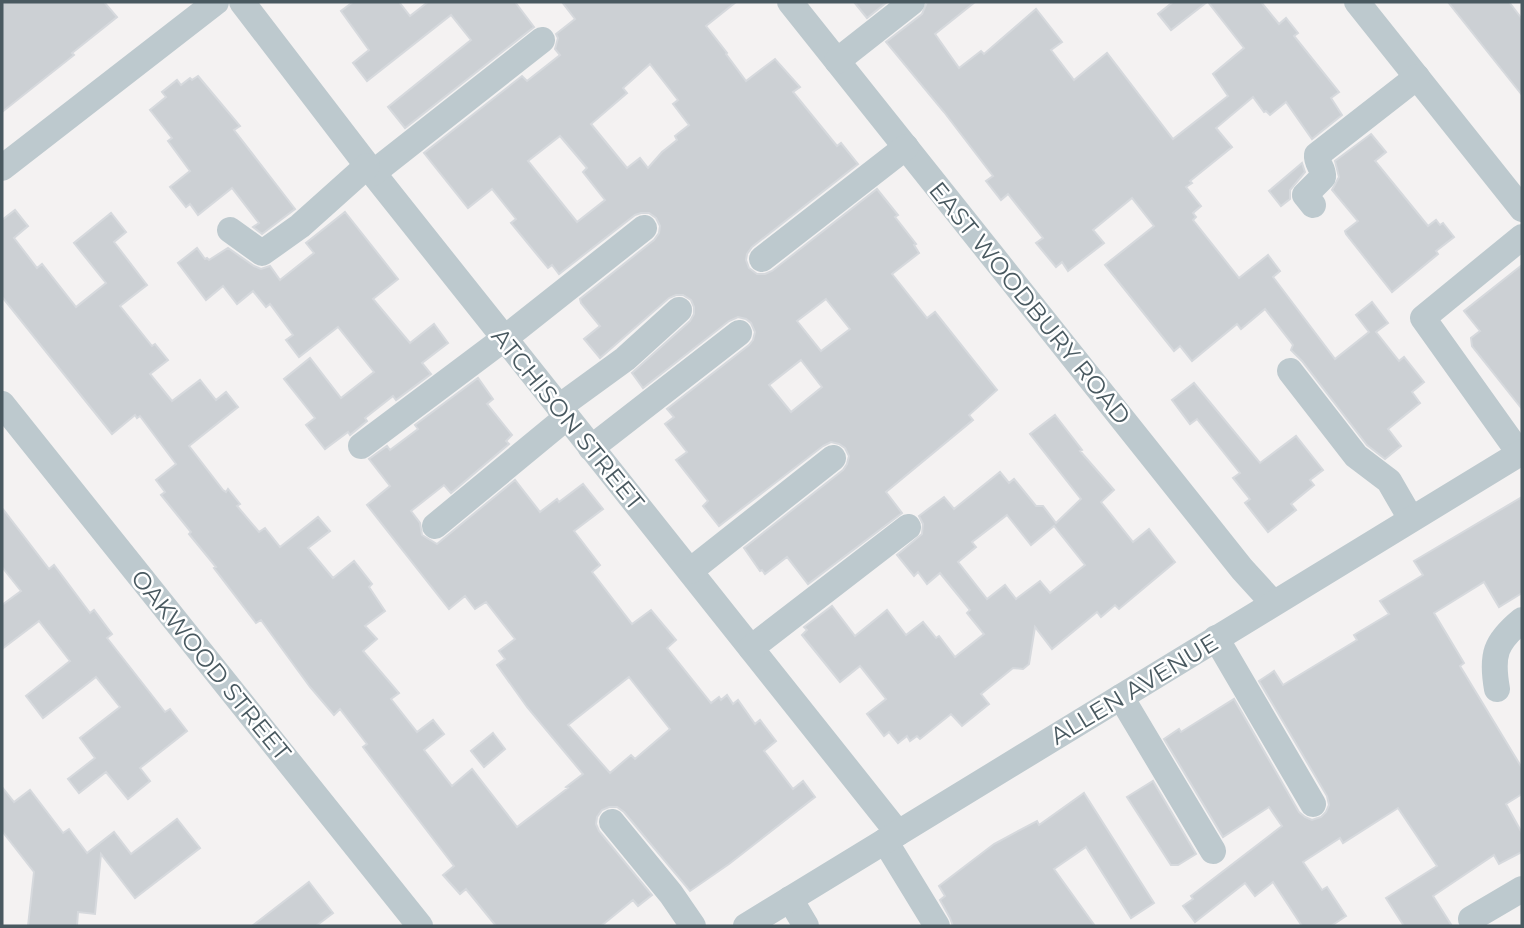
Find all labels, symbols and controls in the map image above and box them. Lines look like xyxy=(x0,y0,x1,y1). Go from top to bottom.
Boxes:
street label: EAST WOODBURY ROAD xyxy=(923,176,1137,430)
street label: ATCHISON STREET xyxy=(486,322,650,516)
street label: OAKWOOD STREET xyxy=(125,564,297,766)
street label: ALLEN AVENUE xyxy=(1045,627,1223,751)

